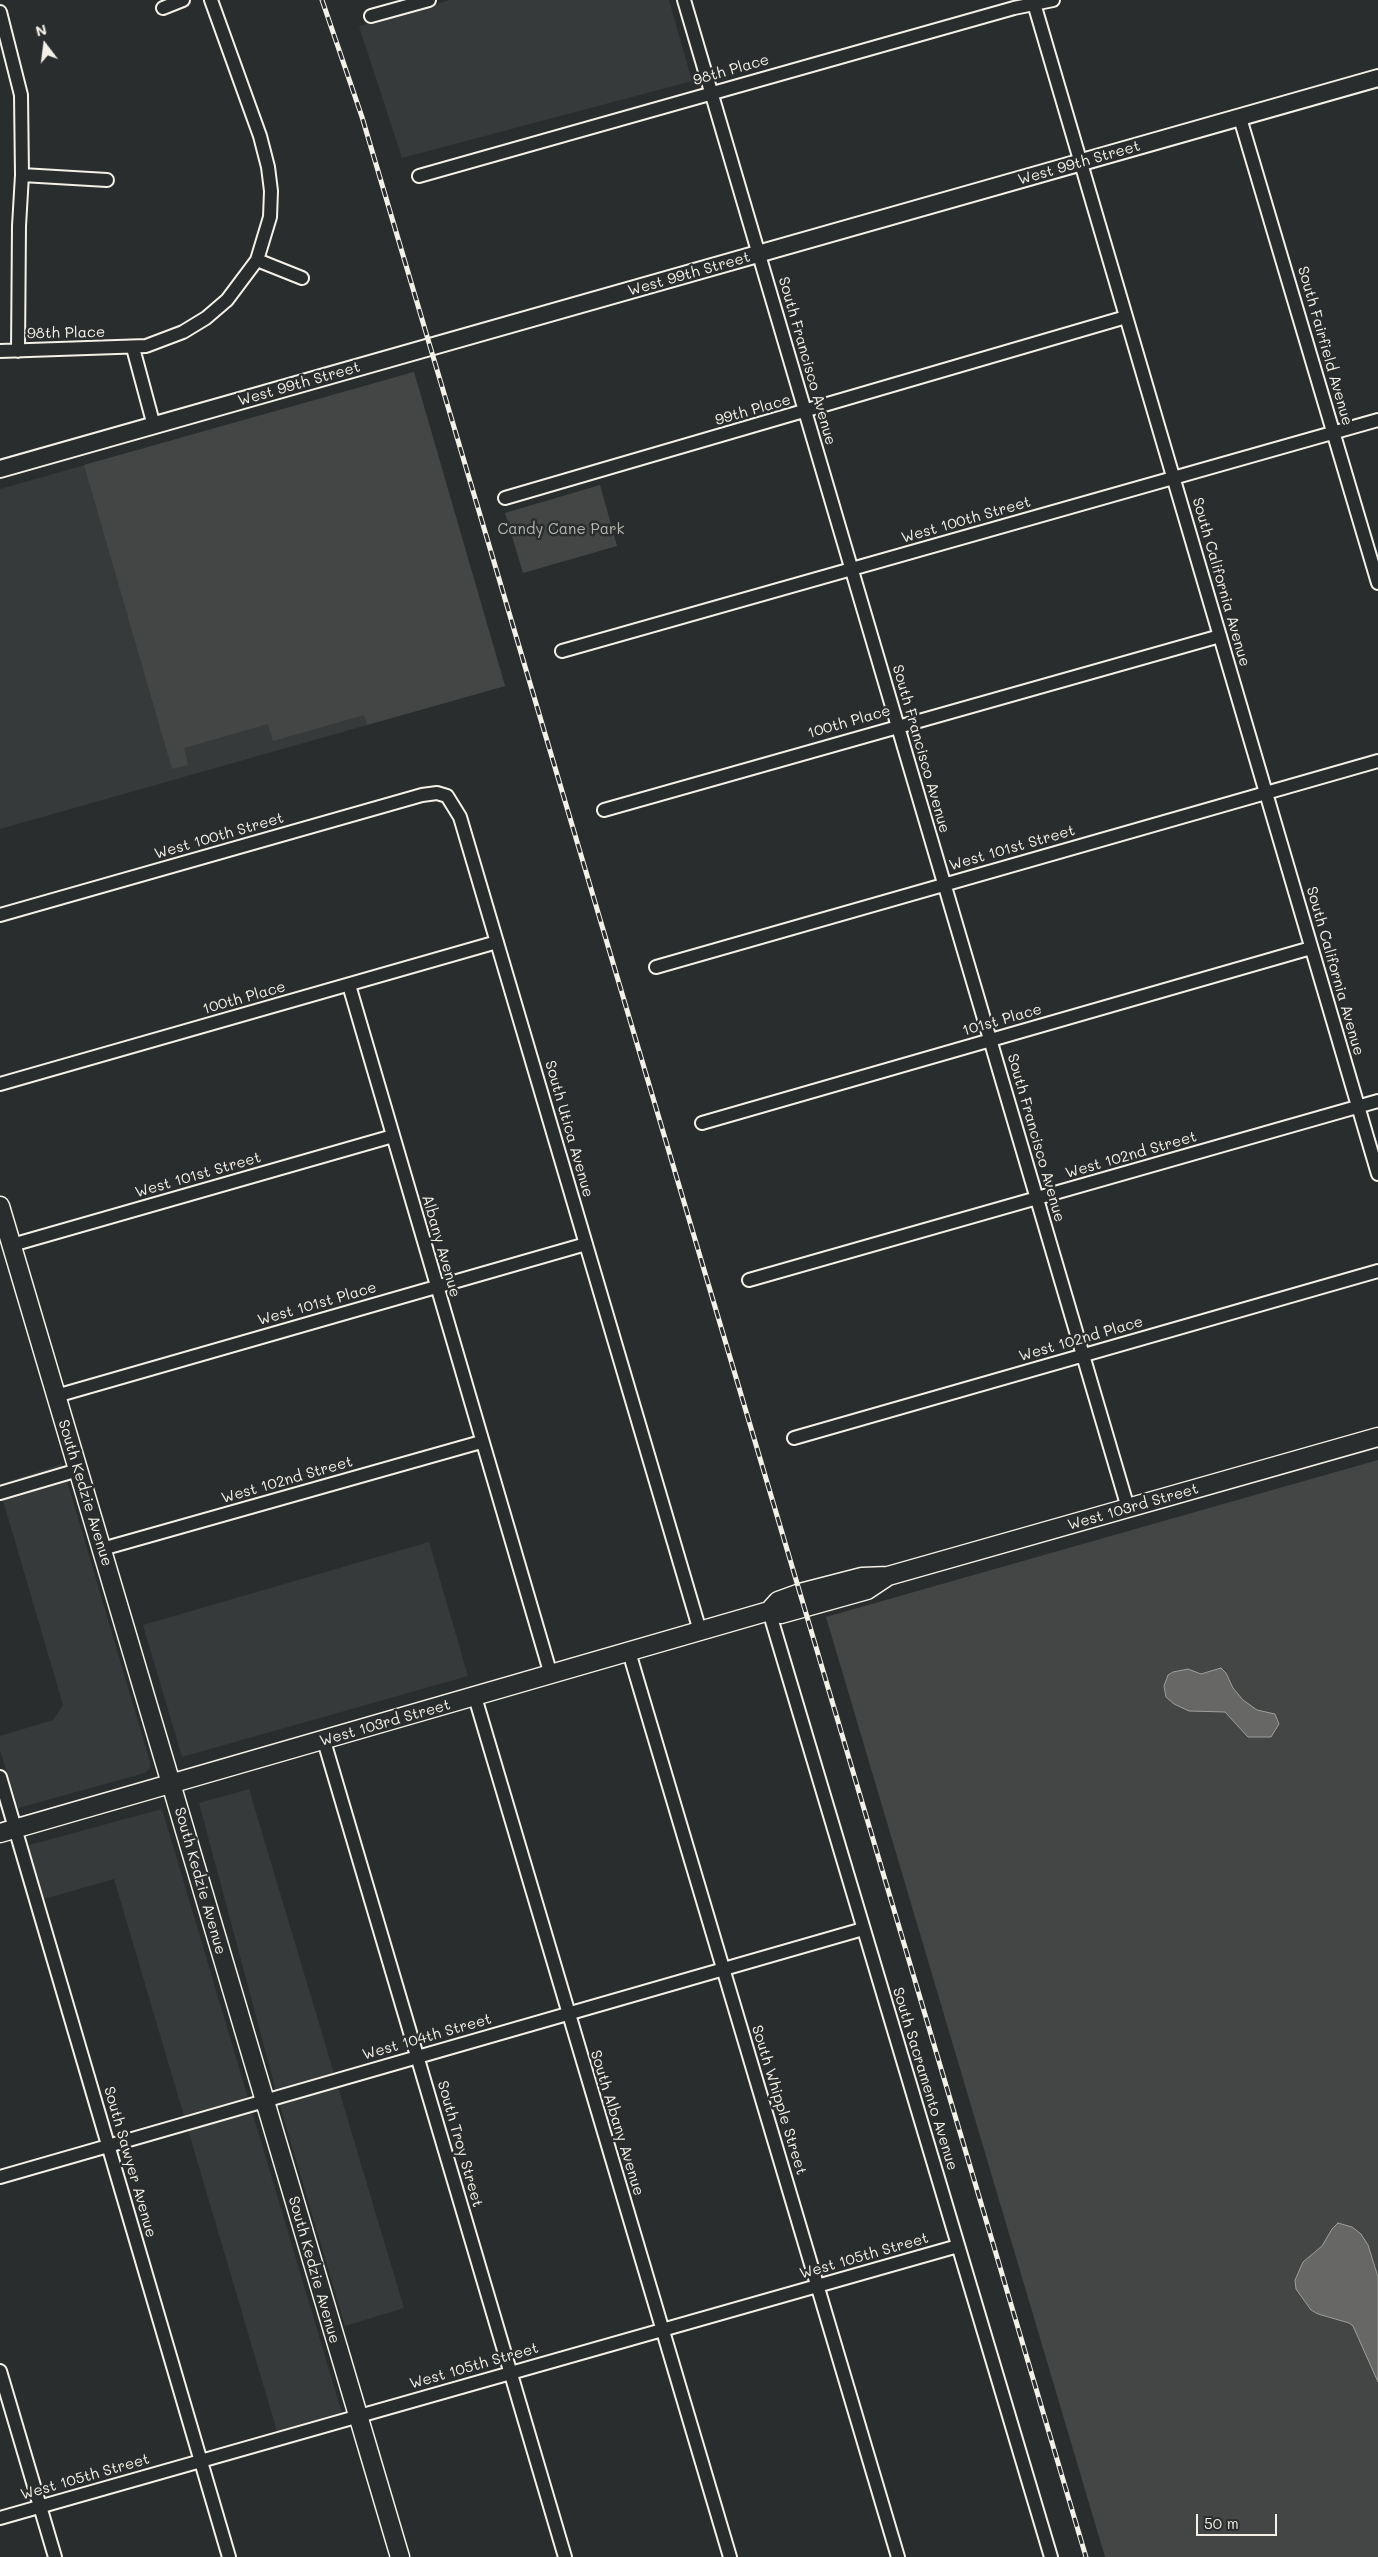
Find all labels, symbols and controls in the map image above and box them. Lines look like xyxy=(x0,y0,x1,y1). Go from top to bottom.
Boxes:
text: N xyxy=(33,19,49,41)
north arrow xyxy=(20,20,70,70)
street label: 98th Place xyxy=(691,51,771,89)
street label: West 99th Street xyxy=(1016,137,1142,189)
street label: West 99th Street xyxy=(626,248,752,300)
street label: South Fairfield Avenue xyxy=(1294,264,1356,428)
street label: South Francisco Avenue xyxy=(774,275,840,447)
street label: 98th Place xyxy=(27,323,105,343)
street label: West 99th Street xyxy=(236,358,362,410)
street label: 99th Place xyxy=(713,391,793,429)
street label: West 100th Street xyxy=(899,493,1033,547)
street label: South California Avenue xyxy=(1188,495,1254,669)
park label: Candy Cane Park xyxy=(498,520,624,538)
street label: South Francisco Avenue xyxy=(888,663,954,835)
street label: 100th Place xyxy=(805,702,893,742)
street label: West 100th Street xyxy=(152,809,286,863)
street label: West 101st Street xyxy=(947,821,1077,875)
street label: South California Avenue xyxy=(1302,884,1368,1058)
street label: 100th Place xyxy=(200,978,288,1018)
street label: 101st Place xyxy=(960,1000,1044,1040)
street label: South Francisco Avenue xyxy=(1003,1052,1069,1224)
street label: South Utica Avenue xyxy=(541,1059,597,1199)
street label: West 102nd Street xyxy=(1063,1128,1199,1182)
street label: West 101st Street xyxy=(133,1148,263,1202)
street label: Albany Avenue xyxy=(418,1193,464,1299)
street label: West 101st Place xyxy=(255,1278,379,1330)
street label: West 102nd Place xyxy=(1017,1313,1145,1365)
street label: South Kedzie Avenue xyxy=(54,1418,116,1568)
street label: West 102nd Street xyxy=(219,1453,355,1507)
street label: West 103rd Street xyxy=(1065,1480,1201,1534)
street label: West 103rd Street xyxy=(317,1696,453,1750)
street label: South Kedzie Avenue xyxy=(170,1805,230,1957)
street label: South Sacramento Avenue xyxy=(889,1985,961,2173)
street label: West 104th Street xyxy=(360,2010,494,2064)
street label: South Whipple Street xyxy=(748,2023,810,2177)
street label: South Albany Avenue xyxy=(586,2048,648,2198)
street label: South Troy Street xyxy=(433,2079,487,2209)
street label: South Sawyer Avenue xyxy=(100,2084,160,2240)
street label: South Kedzie Avenue xyxy=(284,2194,344,2346)
street label: West 105th Street xyxy=(797,2229,931,2283)
street label: West 105th Street xyxy=(407,2339,541,2393)
street label: West 105th Street xyxy=(18,2450,152,2504)
scale bar xyxy=(1198,2504,1279,2536)
text: 50 m xyxy=(1204,2513,1239,2533)

